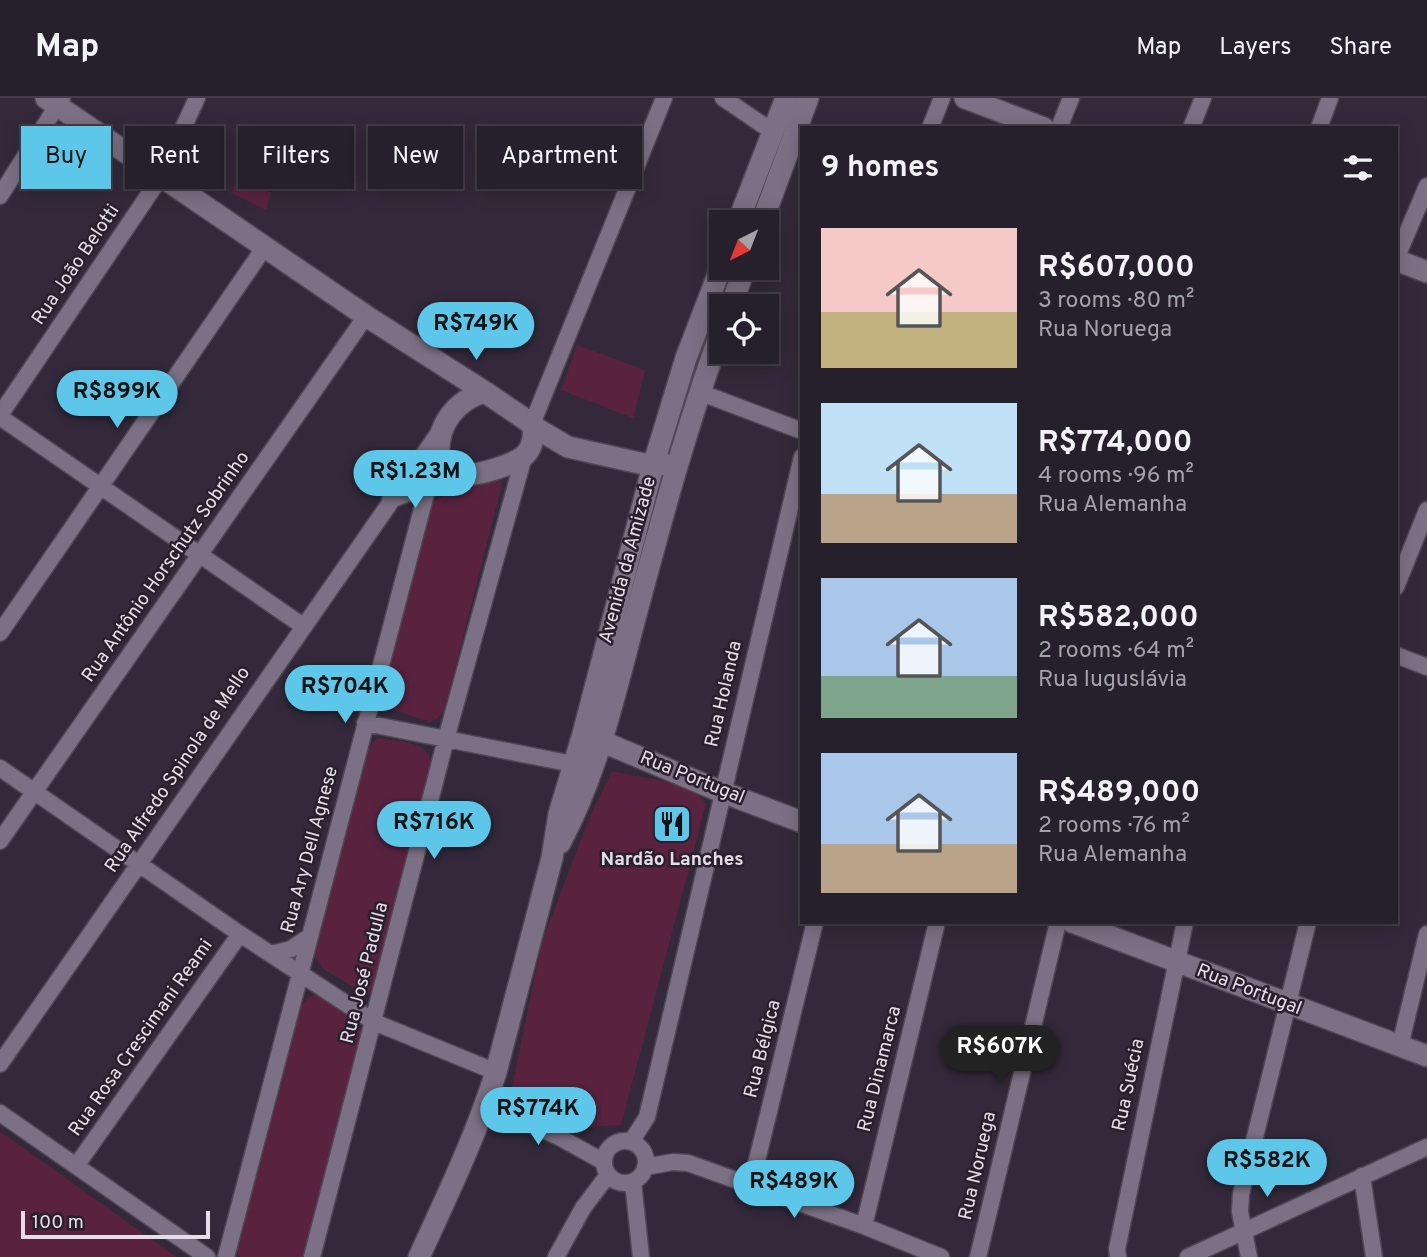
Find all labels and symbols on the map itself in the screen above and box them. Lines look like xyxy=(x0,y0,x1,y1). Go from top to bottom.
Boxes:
street label: Rua João Belotti xyxy=(27,200,125,330)
north arrow xyxy=(709,210,779,280)
pin: R$749K xyxy=(419,302,533,362)
pin: R$899K xyxy=(60,370,174,430)
street label: Rua Antônio Horschutz Sobrinho xyxy=(77,447,255,687)
pin: R$1.23M xyxy=(350,450,480,510)
street label: Avenida da Amizade xyxy=(594,474,662,646)
street label: Rua Holanda xyxy=(700,638,748,750)
street label: Rua Alfredo Spinola de Mello xyxy=(100,662,256,878)
pin: R$704K xyxy=(288,666,402,725)
street label: Rua Portugal xyxy=(636,746,748,810)
street label: Rua Ary Dell Agnese xyxy=(276,764,344,936)
pin: R$716K xyxy=(377,802,491,861)
restaurant icon: Nardão Lanches xyxy=(651,803,693,845)
place label: Nardão Lanches xyxy=(600,848,744,872)
street label: Rua José Padulla xyxy=(336,900,394,1046)
street label: Rua Rosa Crescimani Reami xyxy=(64,935,218,1141)
street label: Rua Portugal xyxy=(1193,959,1305,1021)
street label: Rua Bélgica xyxy=(739,997,787,1101)
street label: Rua Dinamarca xyxy=(853,1003,907,1135)
pin: R$607K xyxy=(943,1026,1057,1085)
street label: Rua Suécia xyxy=(1107,1036,1151,1134)
pin: R$774K xyxy=(481,1088,595,1147)
street label: Rua Noruega xyxy=(954,1109,1002,1223)
pin: R$582K xyxy=(1210,1140,1324,1199)
pin: R$489K xyxy=(737,1160,851,1220)
scale bar xyxy=(21,1208,210,1240)

